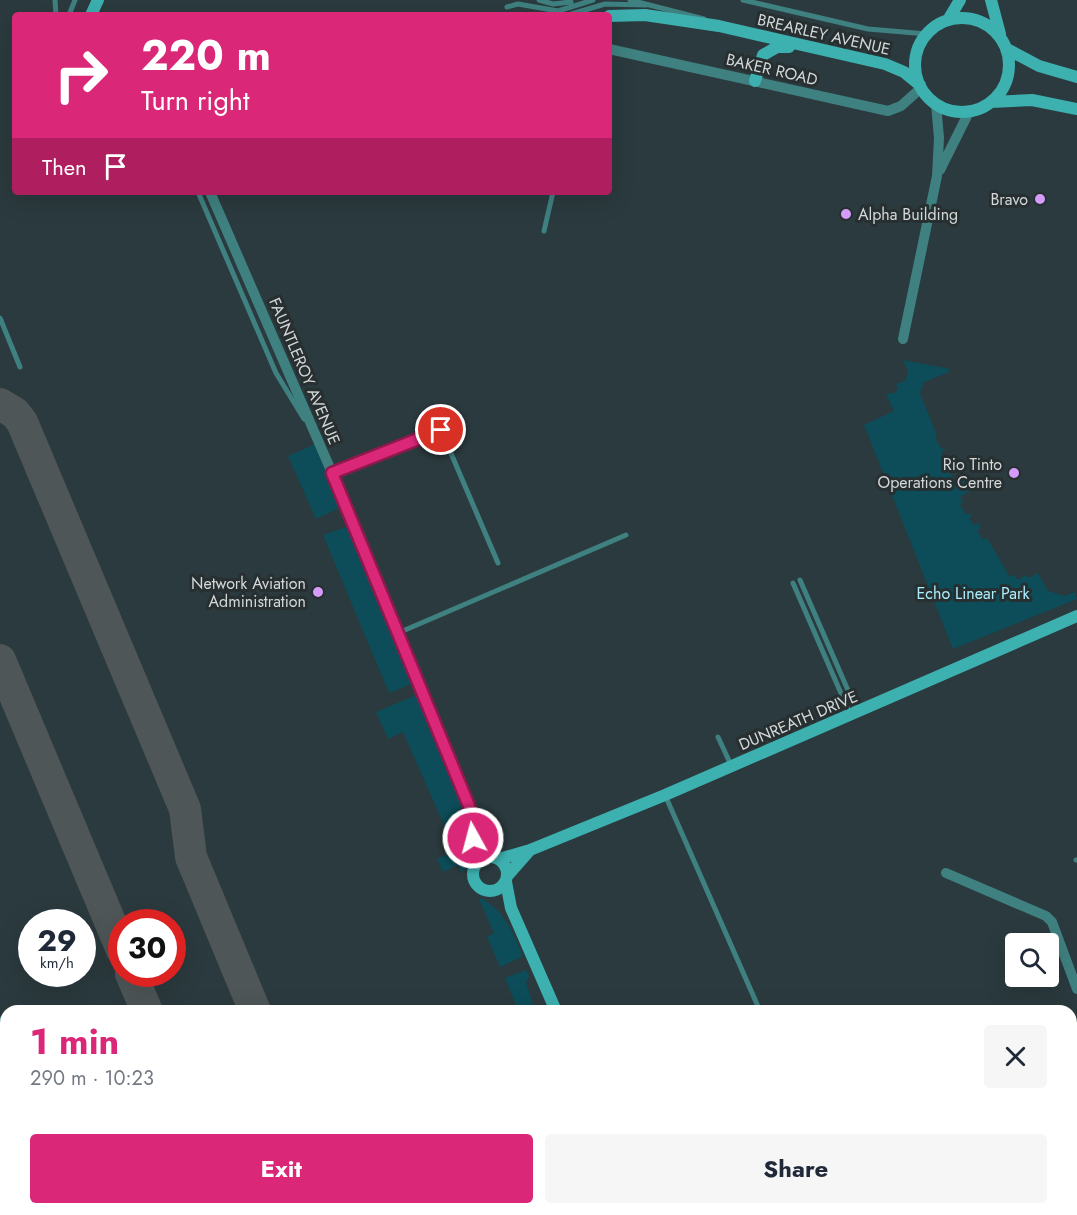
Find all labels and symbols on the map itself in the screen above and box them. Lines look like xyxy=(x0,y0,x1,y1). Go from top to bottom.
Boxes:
street label: BREARLEY AVENUE xyxy=(755,8,893,61)
street label: BAKER ROAD xyxy=(724,48,820,91)
place label: Bravo xyxy=(990,188,1028,211)
marker: Bravo xyxy=(1033,192,1047,206)
place label: Alpha Building xyxy=(858,203,958,226)
marker: Alpha Building xyxy=(839,207,853,221)
street label: FAUNTLEROY AVENUE xyxy=(263,294,346,448)
pin xyxy=(415,404,466,455)
place label: Rio Tinto Operations Centre xyxy=(878,453,1002,494)
marker: Rio Tinto Operations Centre xyxy=(1007,466,1021,480)
place label: Network Aviation Administration xyxy=(191,572,306,613)
park label: Echo Linear Park xyxy=(917,582,1030,605)
marker: Network Aviation Administration xyxy=(311,585,325,599)
street label: DUNREATH DRIVE xyxy=(735,685,861,756)
position arrow xyxy=(441,806,505,870)
speed limit sign: 30 xyxy=(108,909,186,987)

